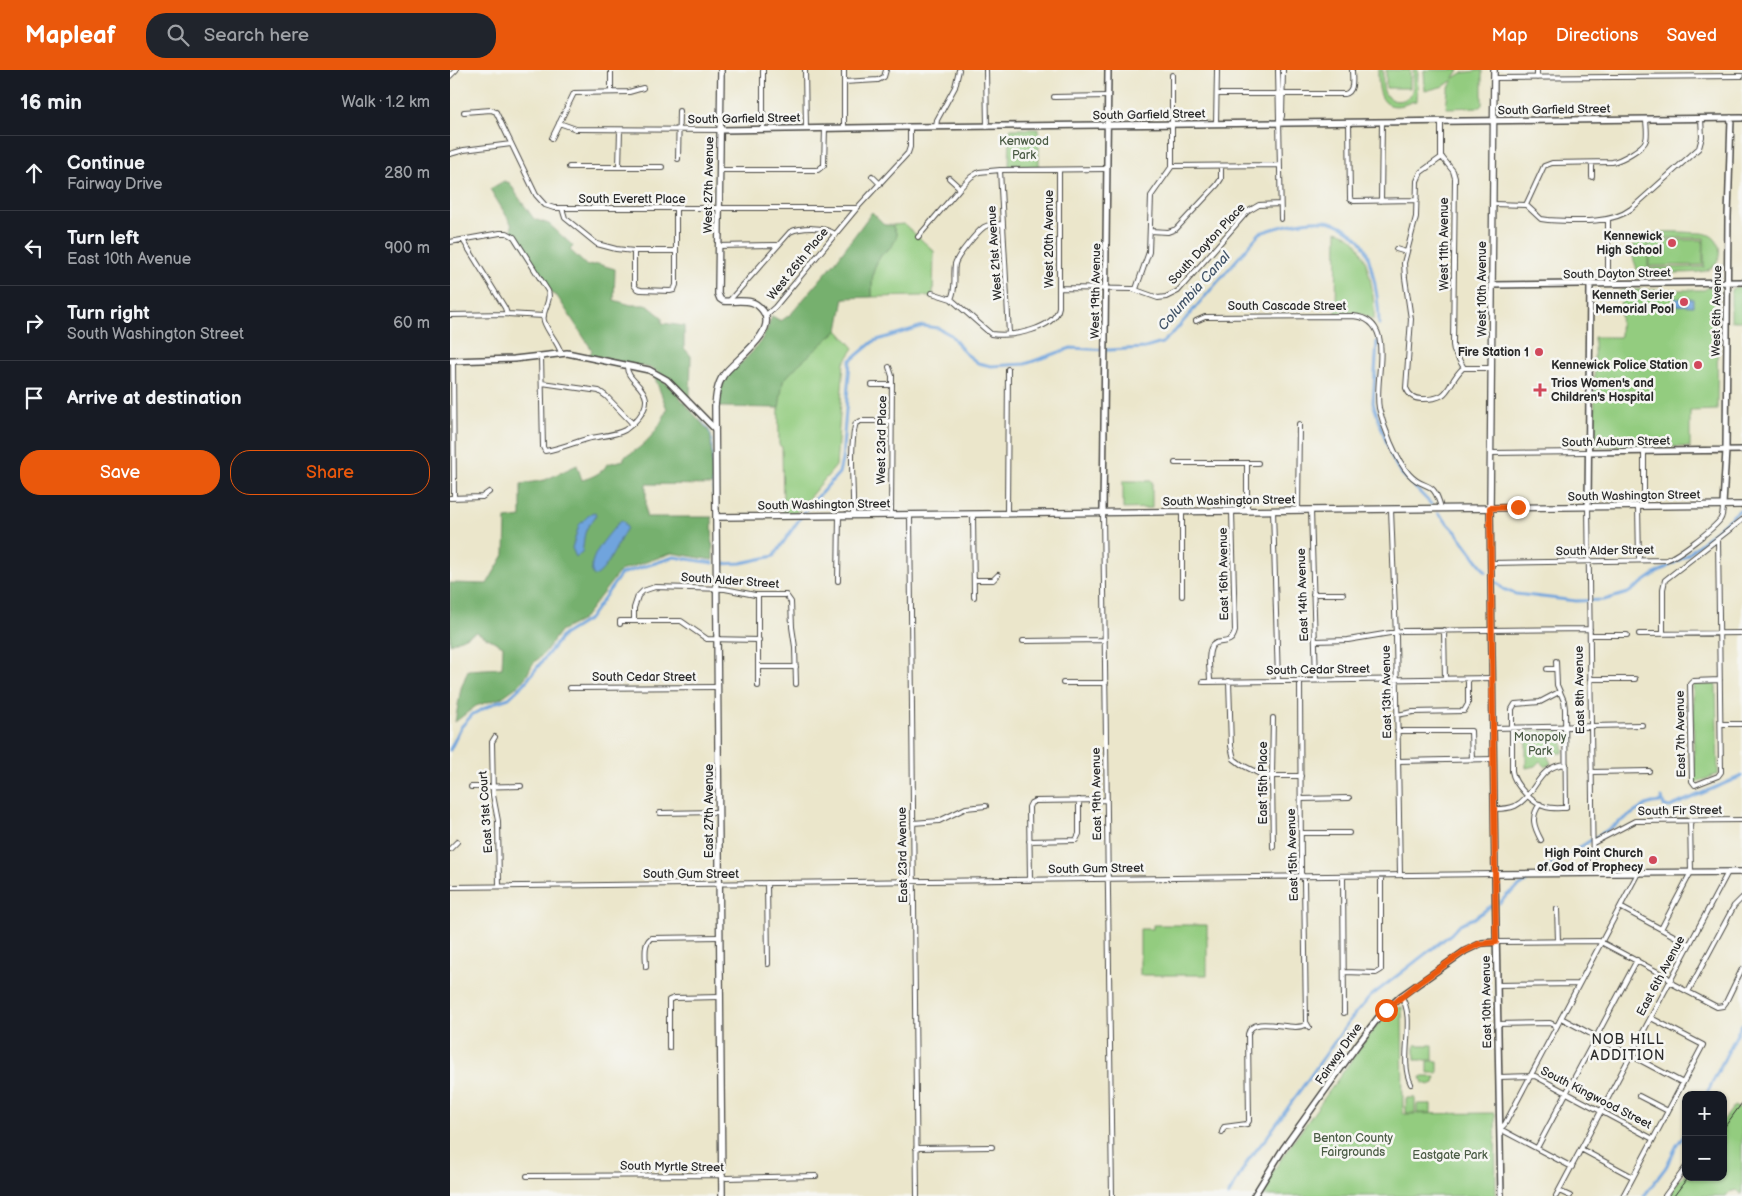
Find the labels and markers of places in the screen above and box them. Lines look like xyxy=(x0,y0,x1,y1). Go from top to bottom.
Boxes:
place label: Kennewick High School xyxy=(1596,229,1663,258)
marker: Kennewick High School xyxy=(1666,237,1678,249)
place label: Kenneth Serier Memorial Pool xyxy=(1592,288,1674,317)
marker: Kenneth Serier Memorial Pool xyxy=(1678,296,1690,308)
place label: Fire Station 1 xyxy=(1458,345,1529,360)
marker: Fire Station 1 xyxy=(1533,346,1545,358)
place label: Kennewick Police Station xyxy=(1551,358,1688,373)
marker: Kennewick Police Station xyxy=(1692,359,1704,371)
place label: Trios Women's and Children's Hospital xyxy=(1551,376,1654,405)
marker: Trios Women's and Children's Hospital xyxy=(1533,383,1547,397)
place label: High Point Church of God of Prophecy xyxy=(1537,846,1643,875)
marker: High Point Church of God of Prophecy xyxy=(1647,854,1659,866)

